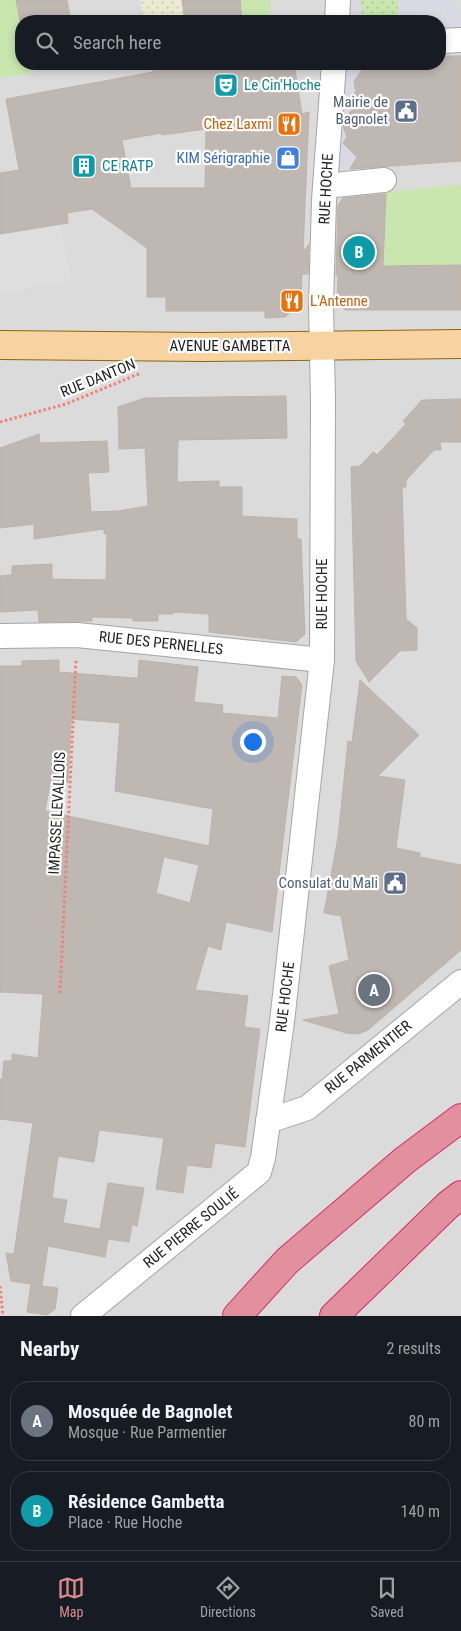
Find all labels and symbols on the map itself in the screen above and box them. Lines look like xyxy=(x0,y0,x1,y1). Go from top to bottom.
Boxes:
theatre icon: Le Cin'Hoche xyxy=(213,72,239,98)
place label: Le Cin'Hoche xyxy=(244,76,321,94)
place label: Mairie de Bagnolet xyxy=(333,93,388,128)
public building icon: Mairie de Bagnolet xyxy=(393,98,419,124)
restaurant icon: Chez Laxmi xyxy=(276,111,302,137)
place label: Chez Laxmi xyxy=(204,115,272,133)
shop icon: KIM Sérigraphie xyxy=(275,145,301,171)
place label: KIM Sérigraphie xyxy=(176,149,270,167)
building icon: CE RATP xyxy=(71,153,97,179)
street label: RUE HOCHE xyxy=(315,153,337,225)
place label: CE RATP xyxy=(102,157,153,175)
pin: B xyxy=(343,233,375,271)
restaurant icon: L'Antenne xyxy=(279,288,305,314)
place label: L'Antenne xyxy=(310,292,368,310)
street label: AVENUE GAMBETTA xyxy=(170,337,291,355)
street label: RUE DANTON xyxy=(58,355,138,401)
street label: RUE HOCHE xyxy=(313,559,331,629)
street label: RUE DES PERNELLES xyxy=(98,628,224,658)
your location xyxy=(240,729,266,755)
street label: IMPASSE LEVALLOIS xyxy=(45,751,69,875)
public building icon: Consulat du Mali xyxy=(382,870,408,896)
place label: Consulat du Mali xyxy=(279,874,378,892)
street label: RUE HOCHE xyxy=(272,961,298,1033)
pin: A xyxy=(358,971,390,1009)
street label: RUE PARMENTIER xyxy=(321,1017,415,1097)
street label: RUE PIERRE SOULIÉ xyxy=(140,1184,242,1272)

